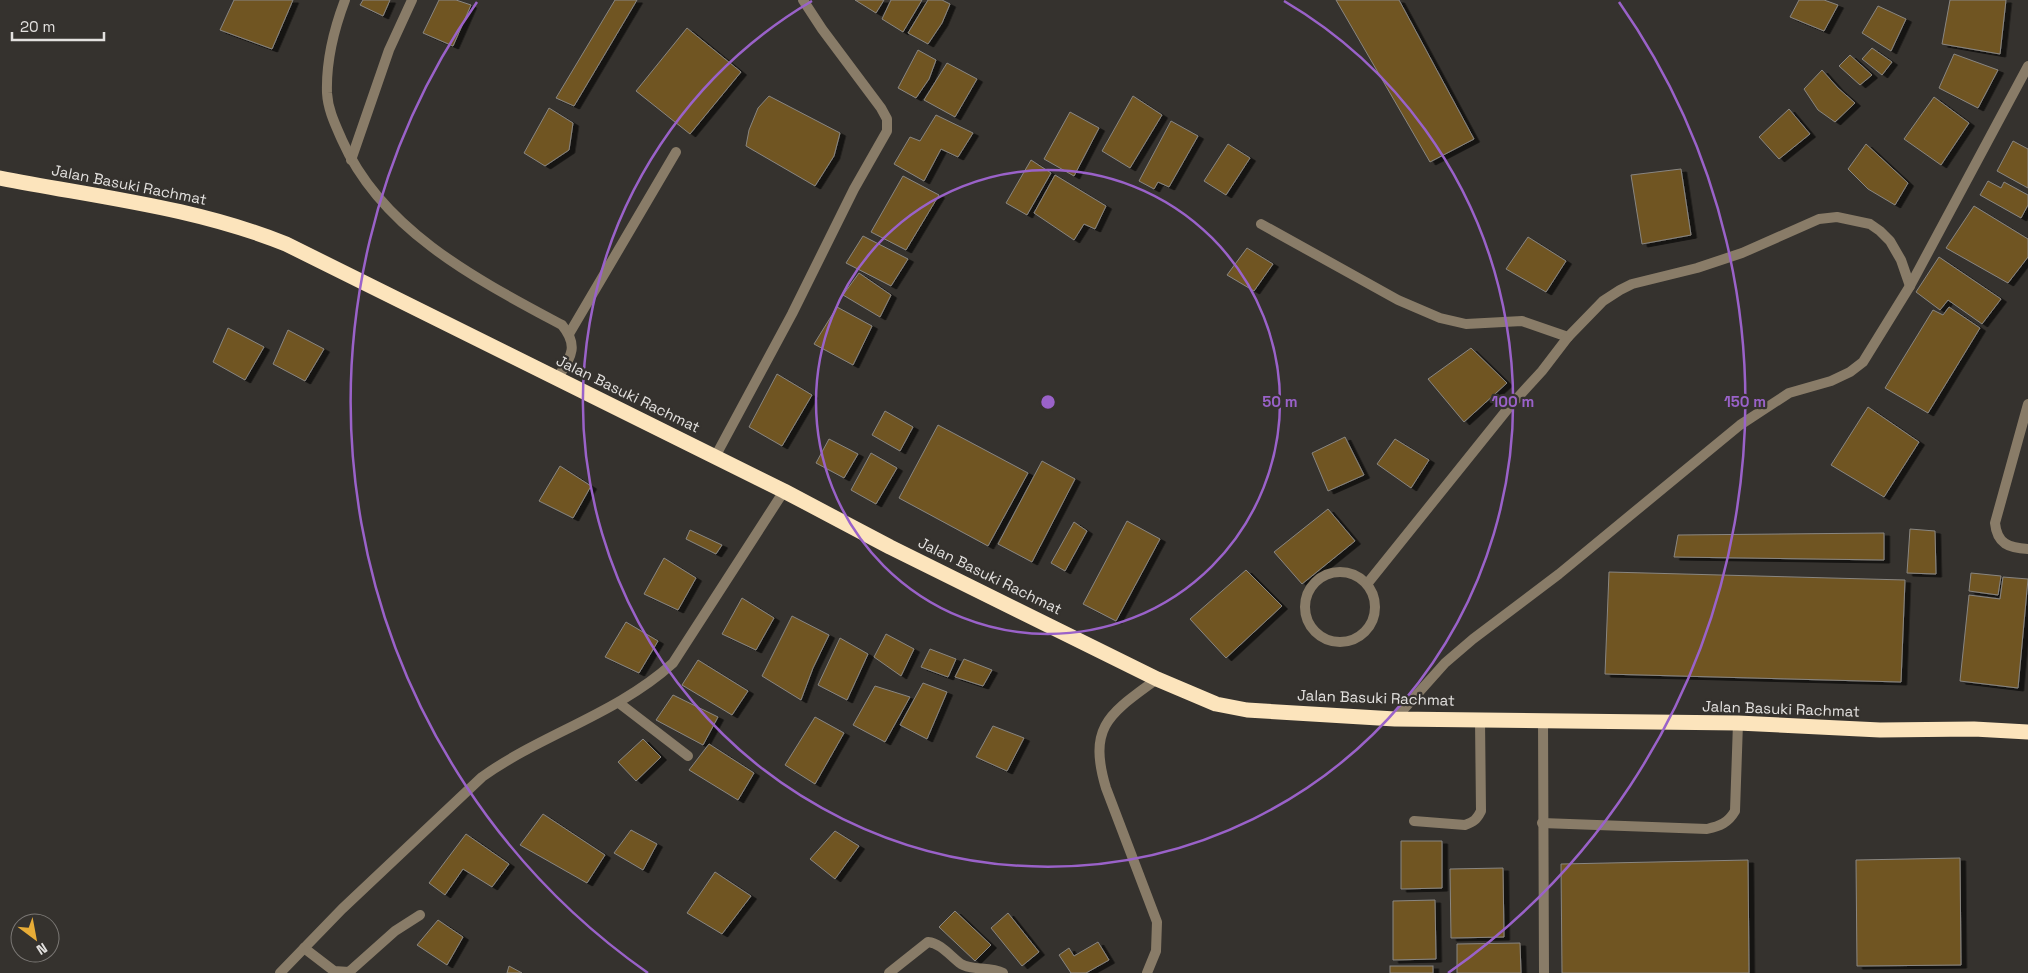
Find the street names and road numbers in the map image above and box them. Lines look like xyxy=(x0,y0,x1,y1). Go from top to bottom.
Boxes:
street label: Jalan Basuki Rachmat xyxy=(50,160,208,209)
street label: Jalan Basuki Rachmat xyxy=(553,350,703,437)
street label: Jalan Basuki Rachmat xyxy=(915,532,1065,619)
street label: Jalan Basuki Rachmat xyxy=(1297,685,1455,710)
street label: Jalan Basuki Rachmat xyxy=(1702,696,1860,721)

